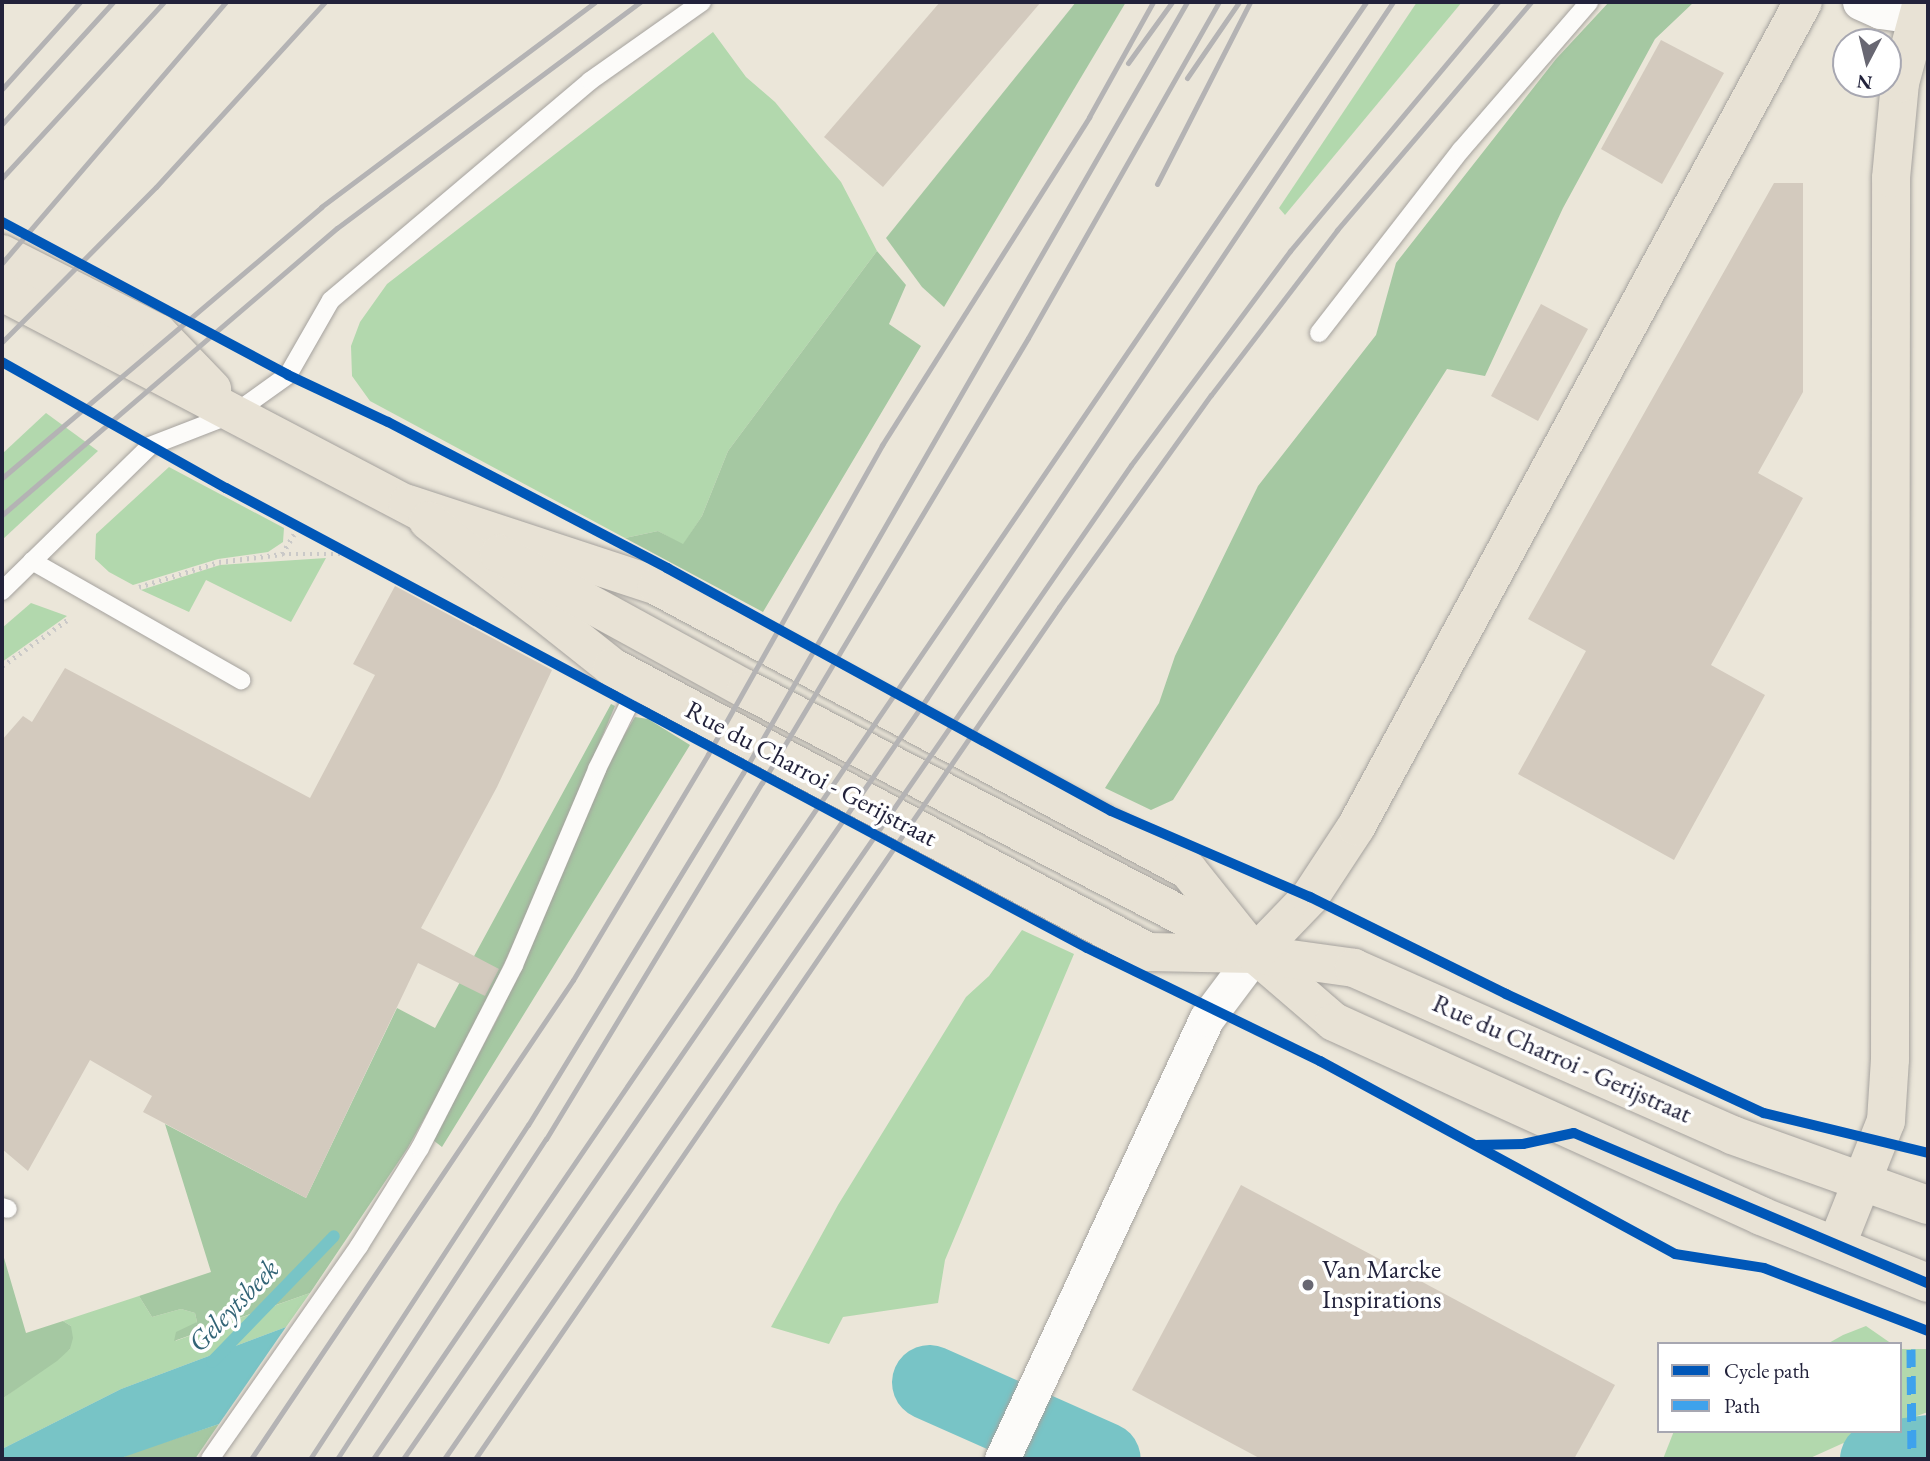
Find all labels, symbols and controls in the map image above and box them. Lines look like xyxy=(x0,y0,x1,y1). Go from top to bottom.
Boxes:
north arrow xyxy=(1832,28,1902,98)
text: N xyxy=(1855,69,1874,96)
street label: Rue du Charroi - Gerijstraat xyxy=(680,694,942,854)
street label: Rue du Charroi - Gerijstraat xyxy=(1428,988,1696,1130)
water label: Geleytsbeek xyxy=(181,1252,285,1358)
place label: Van Marcke Inspirations xyxy=(1322,1254,1441,1316)
marker: Van Marcke Inspirations xyxy=(1300,1277,1316,1293)
legend xyxy=(1657,1342,1902,1433)
text: Cycle path xyxy=(1724,1357,1810,1384)
text: Path xyxy=(1724,1392,1760,1419)

